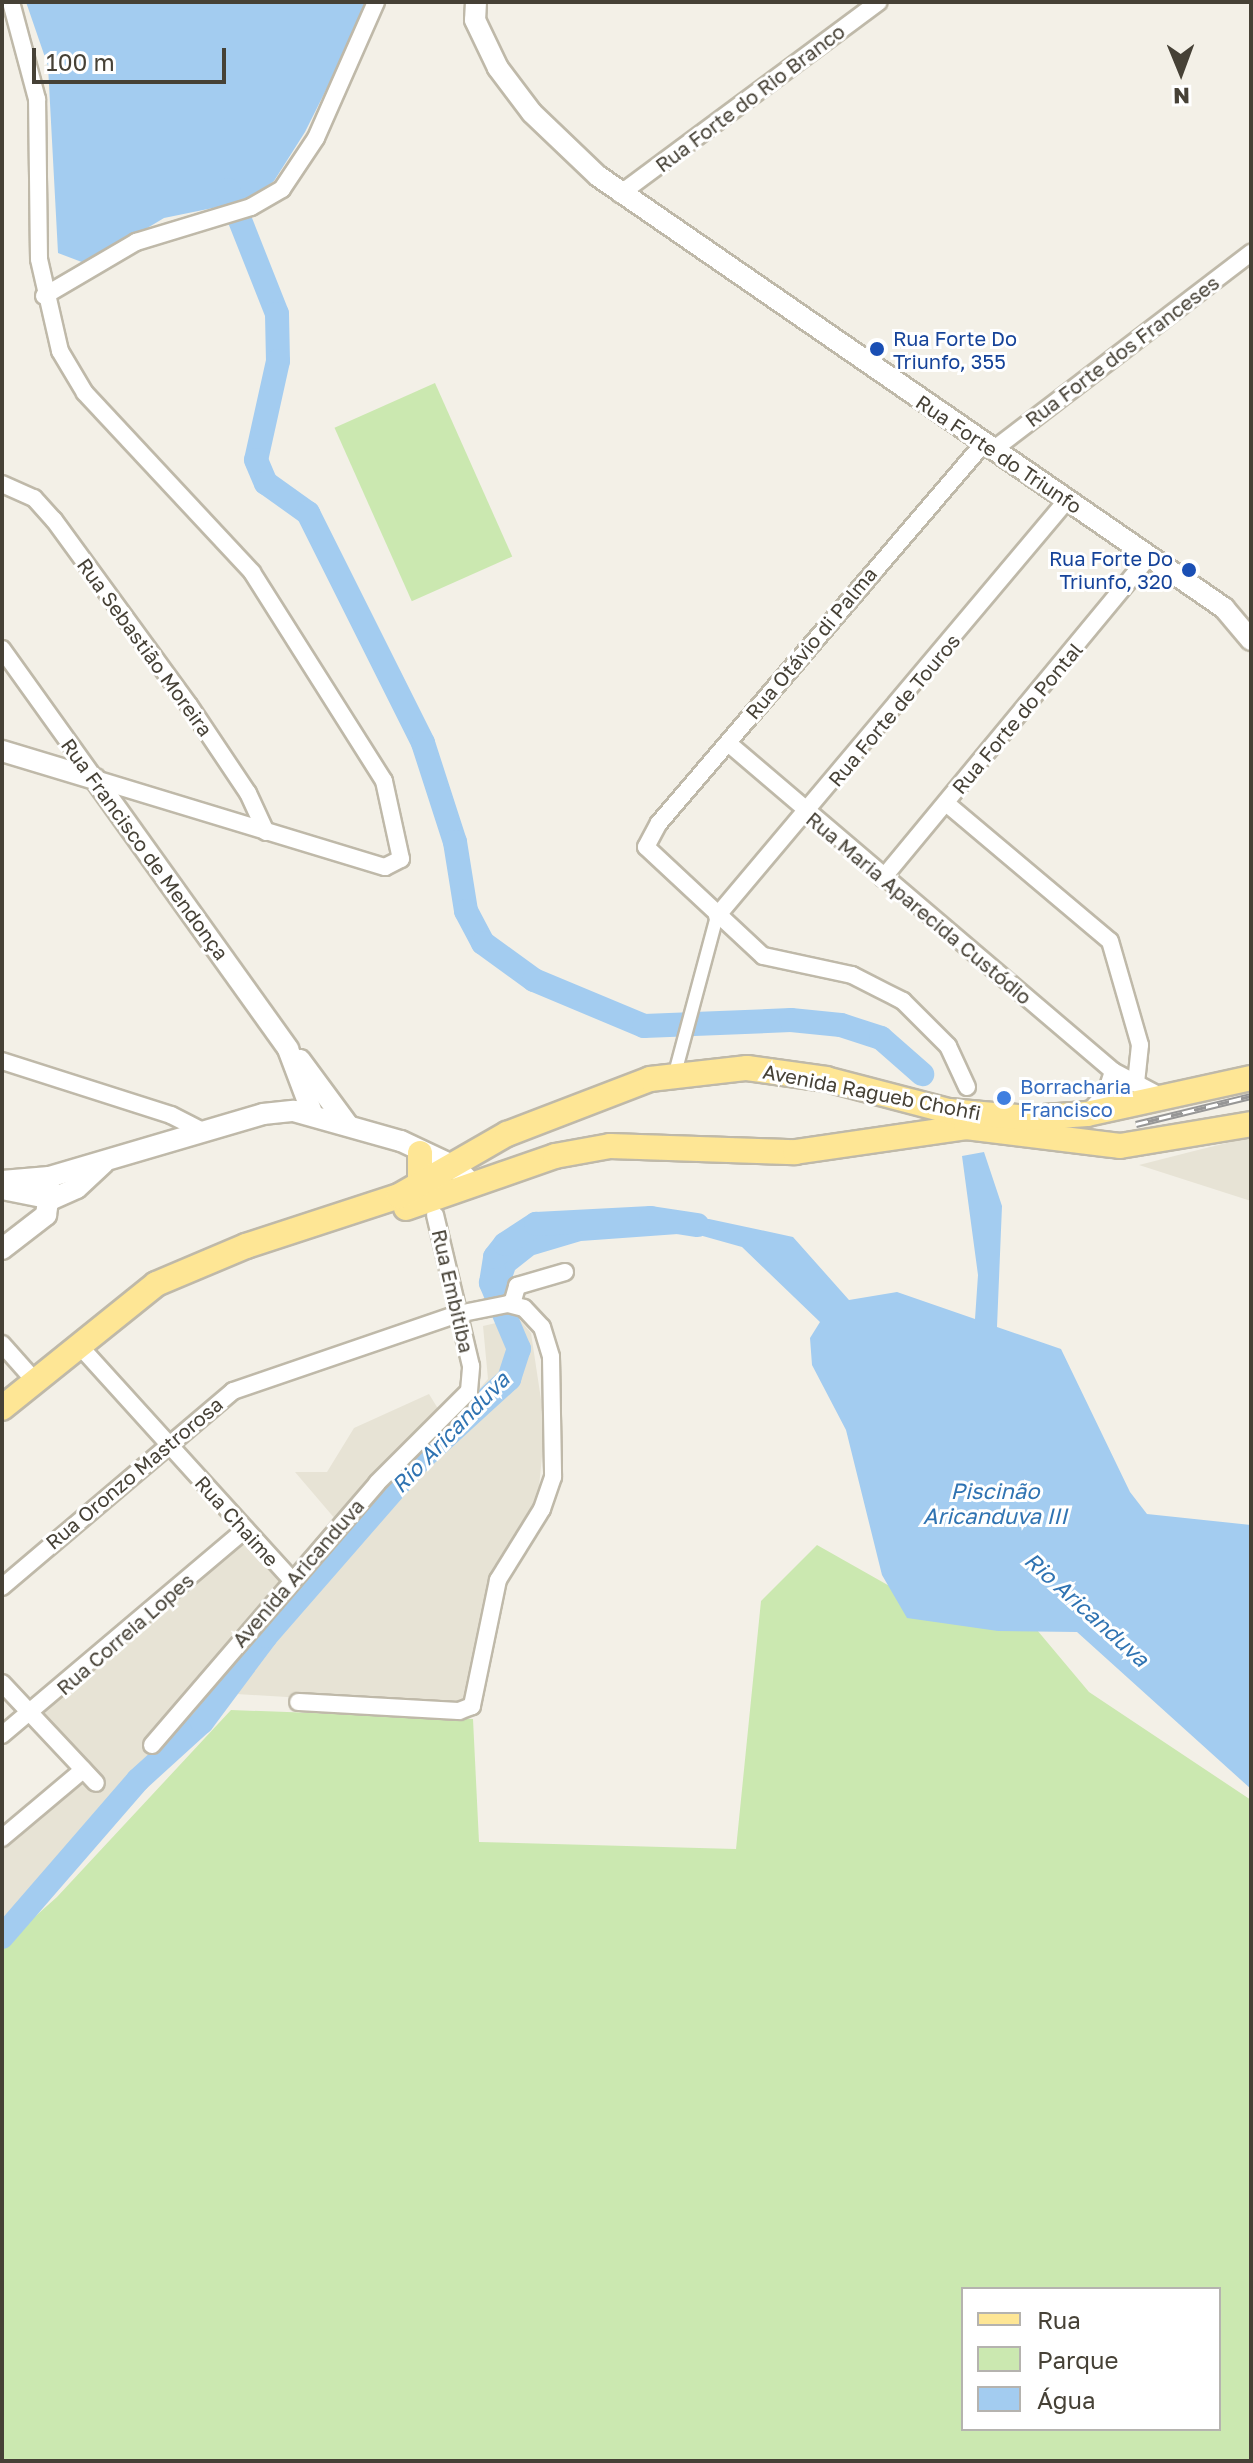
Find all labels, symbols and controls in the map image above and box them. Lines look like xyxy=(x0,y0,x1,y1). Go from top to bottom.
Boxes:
street label: Rua Forte do Rio Branco xyxy=(651,19,849,177)
scale bar xyxy=(36,32,230,82)
north arrow xyxy=(1141,32,1221,112)
text: 100 m xyxy=(46,47,115,76)
text: N xyxy=(1173,83,1190,110)
street label: Rua Forte dos Franceses xyxy=(1020,270,1224,432)
place label: Rua Forte Do Triunfo, 355 xyxy=(893,326,1017,373)
marker: Rua Forte Do Triunfo, 355 xyxy=(868,340,886,358)
street label: Rua Forte do Triunfo xyxy=(912,390,1086,518)
place label: Rua Forte Do Triunfo, 320 xyxy=(1049,546,1173,593)
street label: Rua Sebastião Moreira xyxy=(72,553,218,741)
marker: Rua Forte Do Triunfo, 320 xyxy=(1180,561,1198,579)
street label: Rua Otávio di Palma xyxy=(740,562,882,724)
street label: Rua Forte de Touros xyxy=(823,629,965,791)
street label: Rua Forte do Pontal xyxy=(947,637,1087,799)
street label: Rua Francisco de Mendonça xyxy=(56,733,234,965)
street label: Rua Maria Aparecida Custódio xyxy=(802,807,1036,1009)
street label: Avenida Ragueb Chohfi xyxy=(761,1059,983,1125)
place label: Borracharia Francisco xyxy=(1020,1074,1131,1121)
marker: Borracharia Francisco xyxy=(995,1089,1013,1107)
street label: Rua Embitiba xyxy=(427,1227,479,1355)
water label: Rio Aricanduva xyxy=(386,1366,514,1498)
street label: Rua Oronzo Mastrorosa xyxy=(41,1392,227,1554)
street label: Rua Chaime xyxy=(190,1471,284,1571)
water label: Piscinão Aricanduva III xyxy=(923,1477,1067,1528)
street label: Avenida Aricanduva xyxy=(227,1494,369,1652)
water label: Rio Aricanduva xyxy=(1020,1546,1154,1672)
street label: Rua Correia Lopes xyxy=(52,1568,198,1700)
legend xyxy=(961,2287,1221,2431)
text: Rua xyxy=(1037,2305,1081,2334)
text: Parque xyxy=(1037,2345,1118,2374)
text: Água xyxy=(1037,2385,1096,2414)

